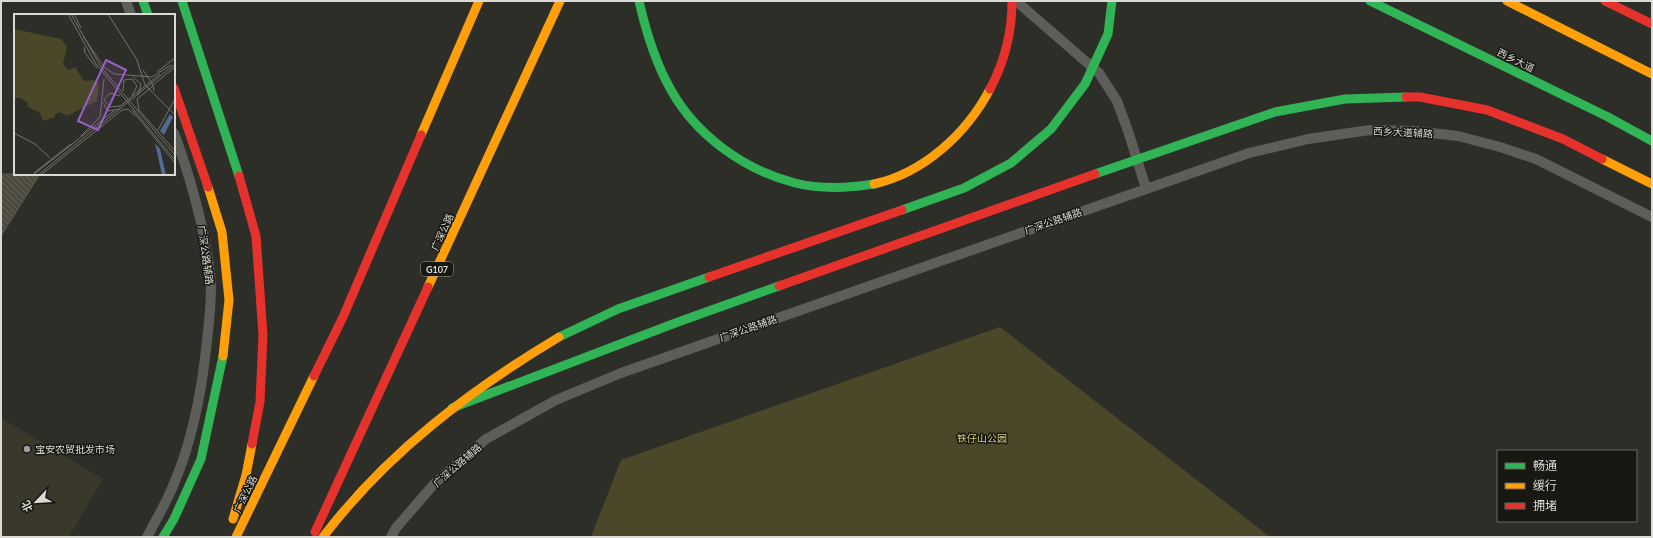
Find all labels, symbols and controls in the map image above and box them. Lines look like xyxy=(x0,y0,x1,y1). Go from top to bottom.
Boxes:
inset map xyxy=(14,14,175,175)
street label: 西乡大道 xyxy=(1495,46,1537,74)
street label: 西乡大道辅路 xyxy=(1373,124,1433,140)
street label: 广深公路辅路 xyxy=(1023,206,1083,236)
street label: 广深公路 xyxy=(428,211,456,253)
street label: 广深公路辅路 xyxy=(196,224,216,286)
road number: G107 xyxy=(421,262,453,276)
street label: 广深公路辅路 xyxy=(718,313,778,343)
park label: 铁仔山公园 xyxy=(957,432,1007,444)
street label: 广深公路辅路 xyxy=(430,441,484,489)
place label: 宝安农贸批发市场 xyxy=(35,443,115,455)
marker: 宝安农贸批发市场 xyxy=(22,444,32,454)
legend xyxy=(1497,450,1637,522)
text: 畅通 xyxy=(1533,458,1557,473)
street label: 广深公路 xyxy=(231,473,259,515)
text: 缓行 xyxy=(1533,478,1557,493)
north arrow xyxy=(16,482,56,522)
text: 拥堵 xyxy=(1533,498,1557,513)
text: 北 xyxy=(18,499,35,514)

